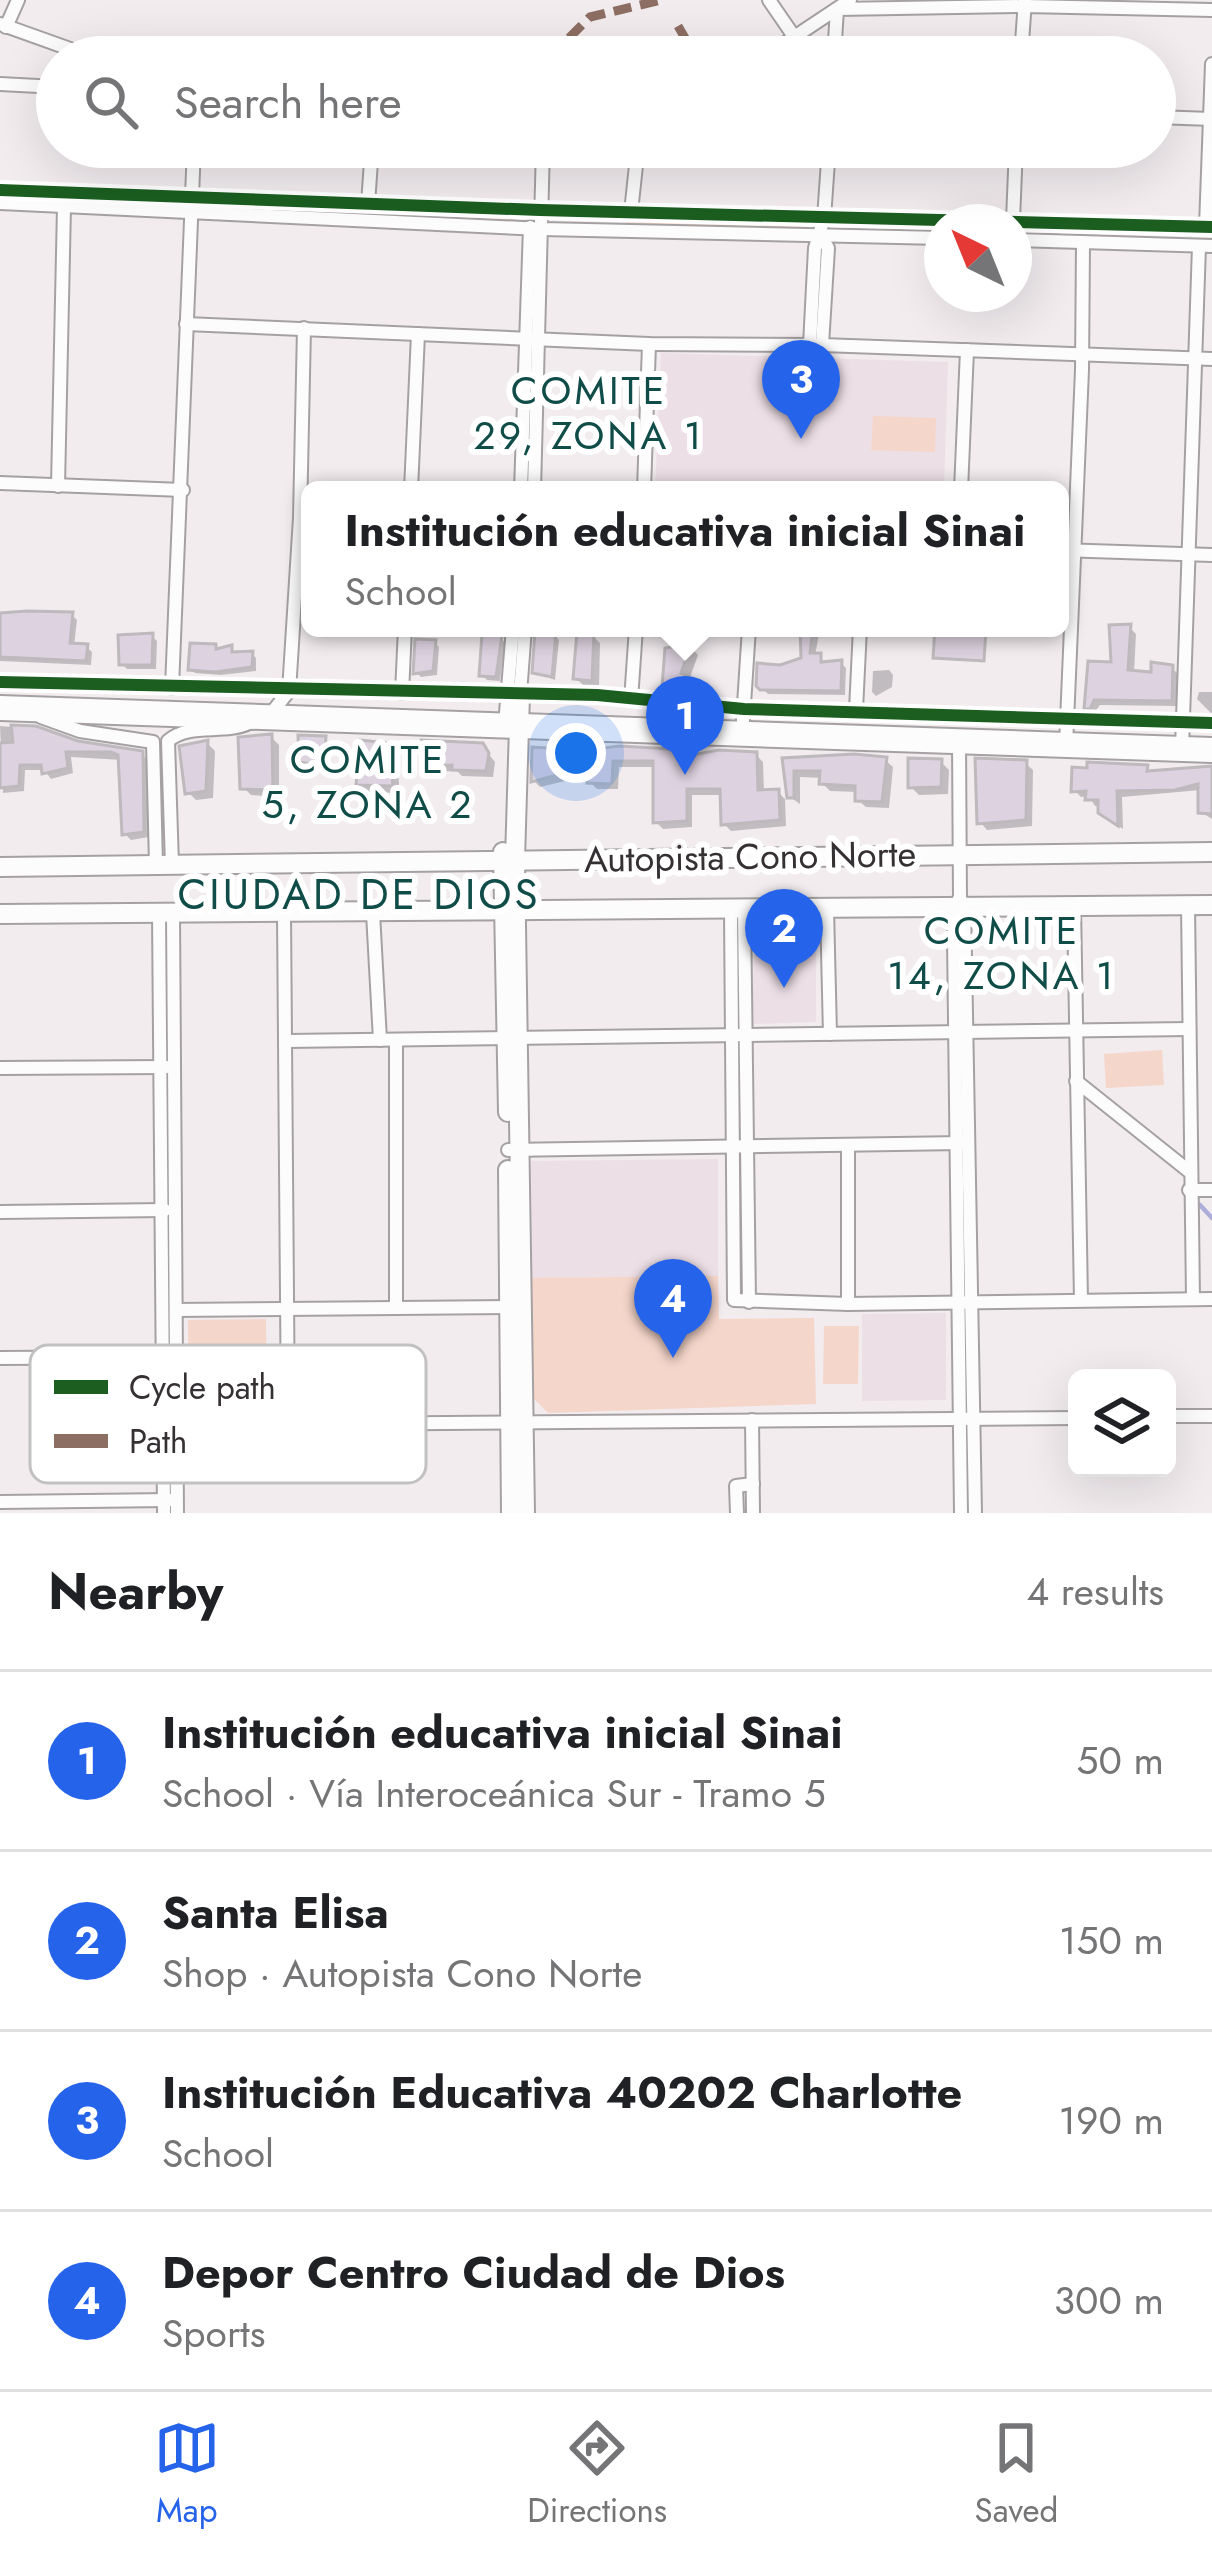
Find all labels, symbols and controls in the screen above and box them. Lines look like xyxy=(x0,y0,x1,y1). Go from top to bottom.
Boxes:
search box xyxy=(36,36,1176,168)
icon: search xyxy=(78,69,144,135)
text: Search here xyxy=(174,70,402,135)
north arrow xyxy=(924,204,1032,312)
pin: 3 xyxy=(762,340,840,439)
district label: COMITE 29, ZONA 1 xyxy=(474,362,704,464)
popup xyxy=(301,481,1069,637)
text: Institución educativa inicial Sinai xyxy=(345,498,1025,563)
text: School xyxy=(345,563,457,620)
pin: 1 xyxy=(646,676,724,775)
your location xyxy=(546,723,606,783)
district label: COMITE 5, ZONA 2 xyxy=(262,731,474,833)
street label: Autopista Cono Norte xyxy=(584,827,916,885)
district label: CIUDAD DE DIOS xyxy=(178,864,540,925)
pin: 2 xyxy=(745,889,823,988)
district label: COMITE 14, ZONA 1 xyxy=(887,902,1117,1004)
pin: 4 xyxy=(634,1259,712,1358)
legend xyxy=(30,1345,426,1483)
text: Cycle path xyxy=(129,1364,276,1411)
map controls xyxy=(1068,1369,1176,1477)
button: layers xyxy=(1068,1369,1176,1477)
text: Path xyxy=(129,1418,187,1465)
text: Nearby xyxy=(48,1554,223,1628)
text: 4 results xyxy=(1026,1563,1164,1620)
text: Institución educativa inicial Sinai xyxy=(162,1700,843,1765)
text: 1 xyxy=(77,1732,97,1789)
text: 50 m xyxy=(1076,1732,1164,1789)
text: School · Vía Interoceánica Sur - Tramo 5 xyxy=(162,1765,826,1822)
text: Santa Elisa xyxy=(162,1880,389,1945)
text: 2 xyxy=(74,1912,100,1969)
text: 150 m xyxy=(1059,1912,1164,1969)
text: Shop · Autopista Cono Norte xyxy=(162,1945,642,2002)
text: Institución Educativa 40202 Charlotte xyxy=(162,2060,962,2125)
text: 3 xyxy=(75,2092,99,2149)
text: 190 m xyxy=(1058,2092,1164,2149)
text: School xyxy=(162,2125,274,2182)
text: Depor Centro Ciudad de Dios xyxy=(162,2240,785,2305)
text: 4 xyxy=(73,2272,101,2329)
text: 300 m xyxy=(1054,2272,1164,2329)
text: Sports xyxy=(162,2305,265,2362)
tab: Map xyxy=(154,2415,220,2534)
tab: Directions xyxy=(527,2415,667,2534)
tab: Saved xyxy=(975,2415,1058,2534)

